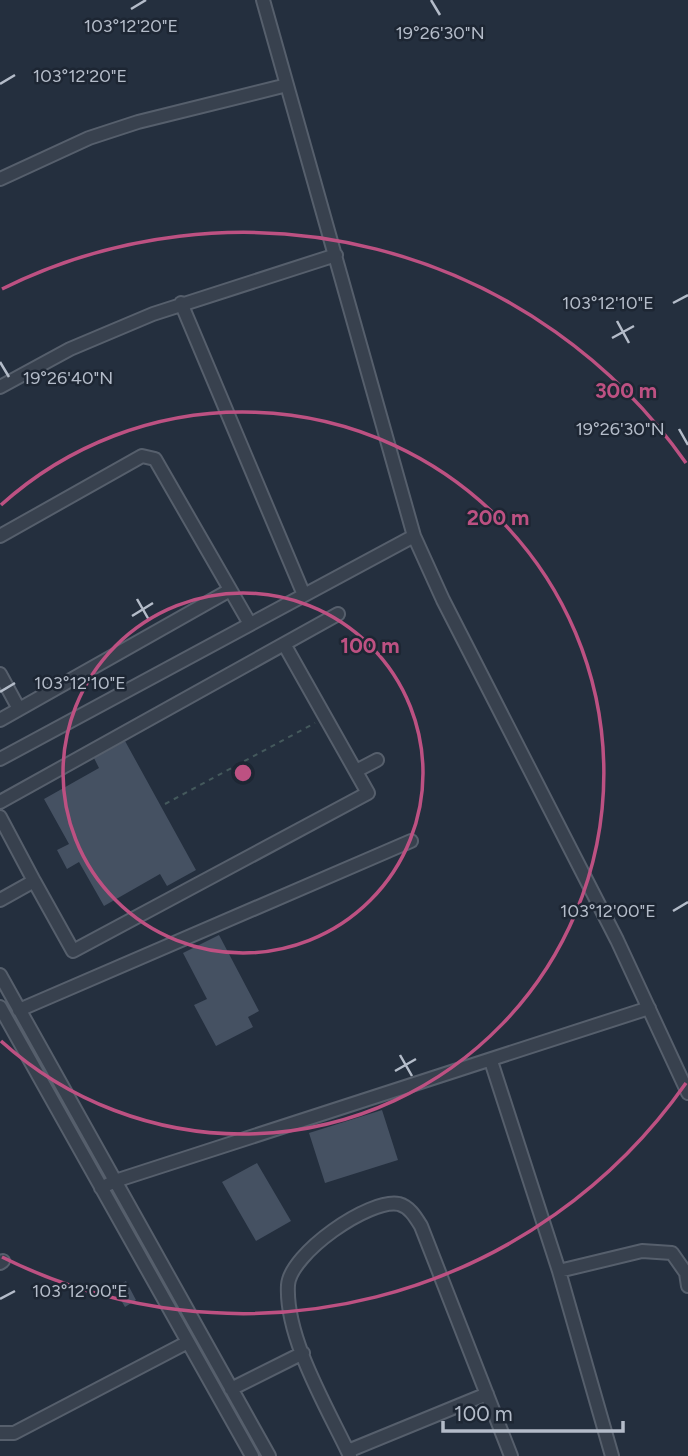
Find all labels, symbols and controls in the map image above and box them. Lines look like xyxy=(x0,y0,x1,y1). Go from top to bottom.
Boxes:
text: 103°12'20"E xyxy=(84,15,178,37)
text: 19°26'30"N xyxy=(395,22,485,44)
text: 103°12'20"E xyxy=(33,65,127,87)
text: 103°12'10"E xyxy=(562,292,654,314)
text: 19°26'40"N xyxy=(23,367,113,389)
text: 300 m xyxy=(595,378,657,403)
text: 19°26'30"N xyxy=(575,418,665,440)
text: 200 m xyxy=(467,505,529,530)
text: 100 m xyxy=(340,633,400,658)
text: 103°12'10"E xyxy=(34,672,126,694)
centre of rings xyxy=(231,761,255,785)
text: 103°12'00"E xyxy=(560,900,656,922)
text: 103°12'00"E xyxy=(32,1280,128,1302)
scale bar xyxy=(443,1390,623,1434)
text: 100 m xyxy=(454,1401,513,1426)

